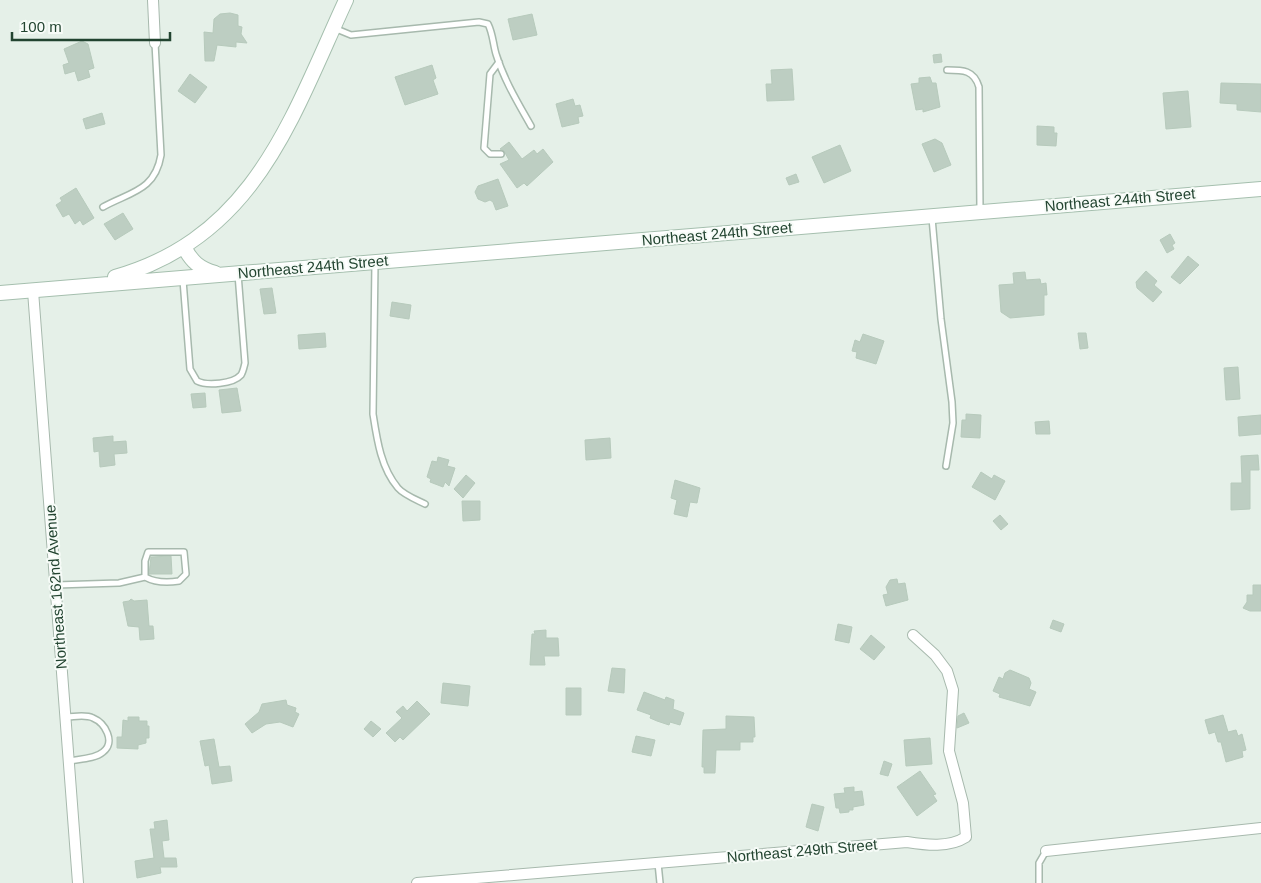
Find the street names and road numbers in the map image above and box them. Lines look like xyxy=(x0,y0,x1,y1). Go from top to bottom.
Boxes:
street label: Northeast 244th Street xyxy=(1044,184,1197,215)
street label: Northeast 244th Street xyxy=(641,218,794,249)
street label: Northeast 244th Street xyxy=(237,251,390,282)
street label: Northeast 162nd Avenue xyxy=(41,504,70,670)
street label: Northeast 249th Street xyxy=(726,835,879,866)

